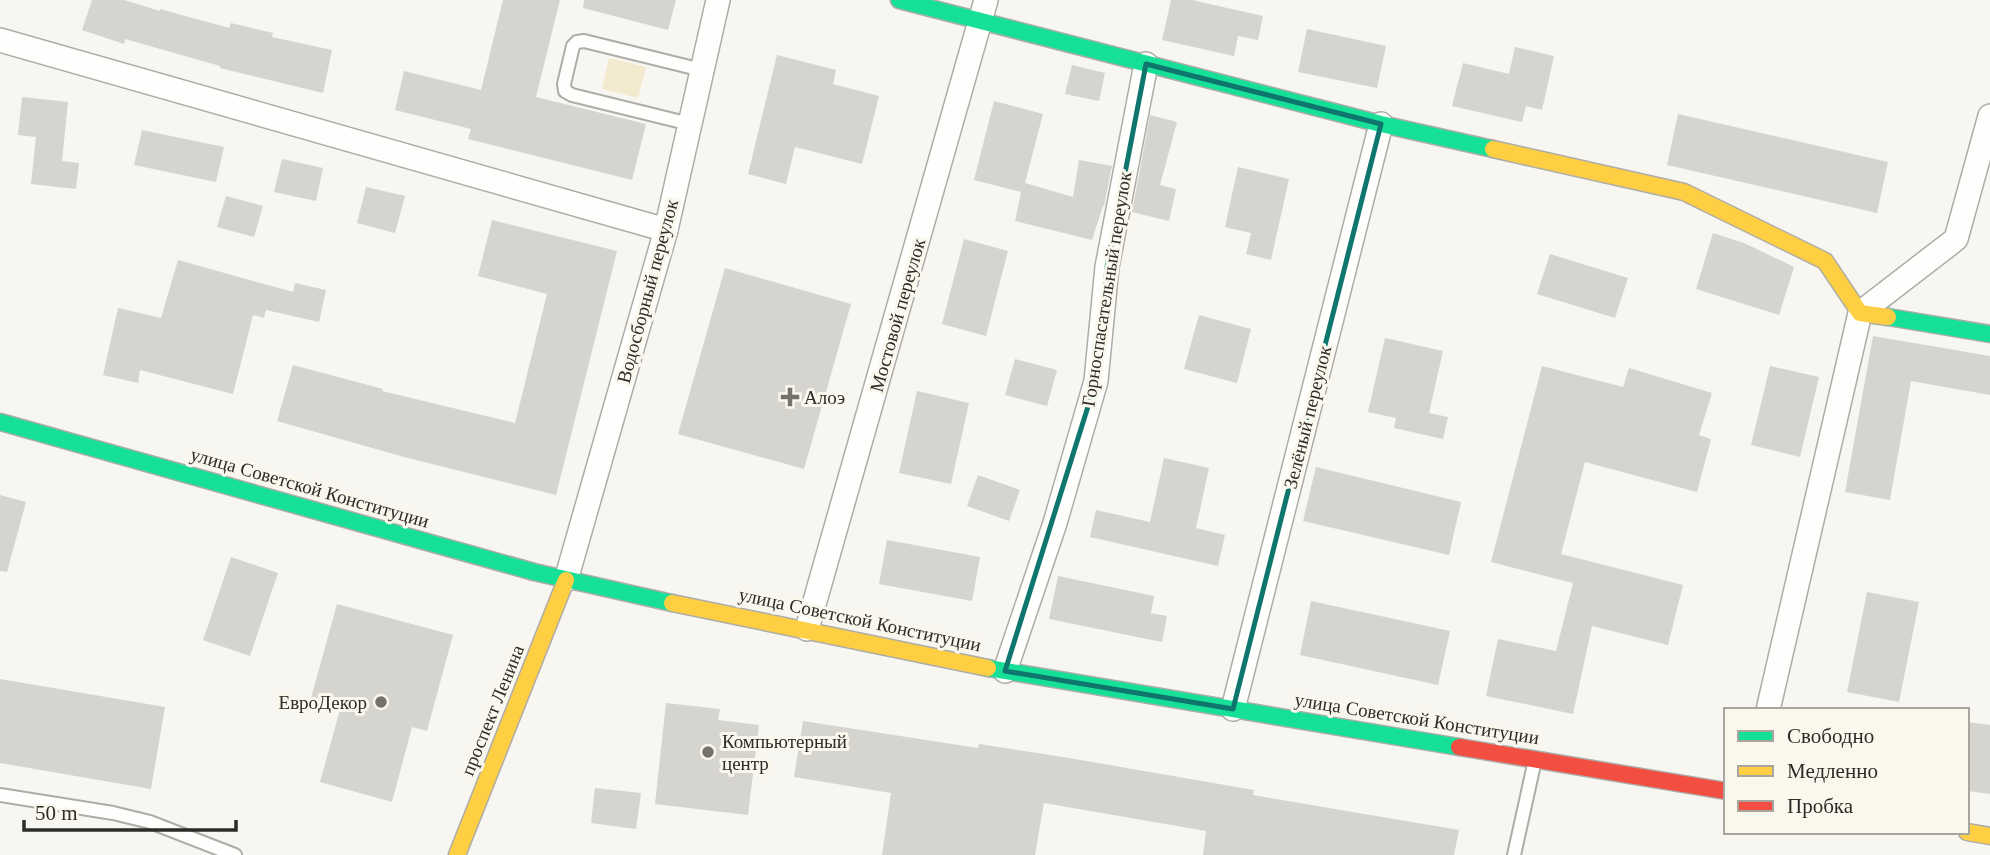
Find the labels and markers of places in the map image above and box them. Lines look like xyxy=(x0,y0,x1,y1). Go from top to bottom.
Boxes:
place label: Алоэ xyxy=(804,387,845,408)
marker: Алоэ xyxy=(782,389,798,405)
place label: ЕвроДекор xyxy=(279,692,367,713)
marker: ЕвроДекор xyxy=(373,694,389,710)
place label: Компьютерный центр xyxy=(722,731,847,774)
marker: Компьютерный центр xyxy=(700,744,716,760)

